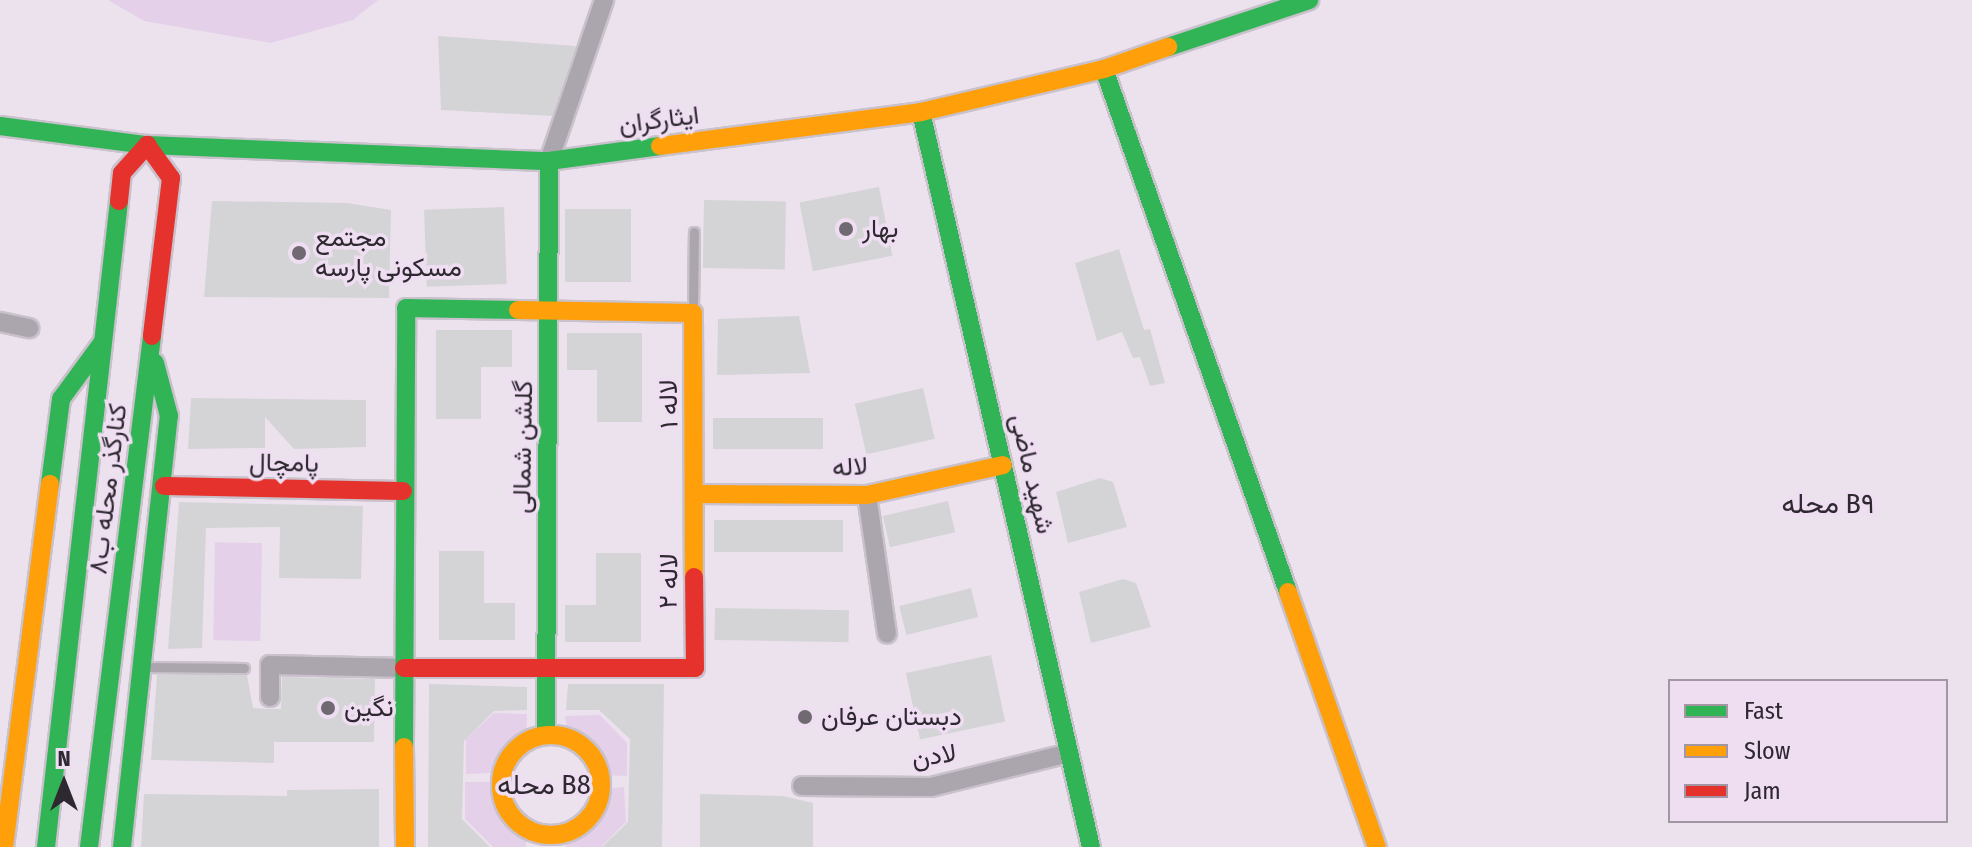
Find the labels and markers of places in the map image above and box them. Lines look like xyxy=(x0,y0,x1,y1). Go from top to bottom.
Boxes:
place label: بهار xyxy=(862,213,898,245)
marker: بهار xyxy=(837,220,855,238)
place label: مجتمع مسکونی پارسه xyxy=(315,222,462,284)
marker: مجتمع مسکونی پارسه xyxy=(290,244,308,262)
place label: نگین xyxy=(344,692,394,724)
marker: نگین xyxy=(319,699,337,717)
place label: دبستان عرفان xyxy=(821,701,962,733)
marker: دبستان عرفان xyxy=(796,708,814,726)

